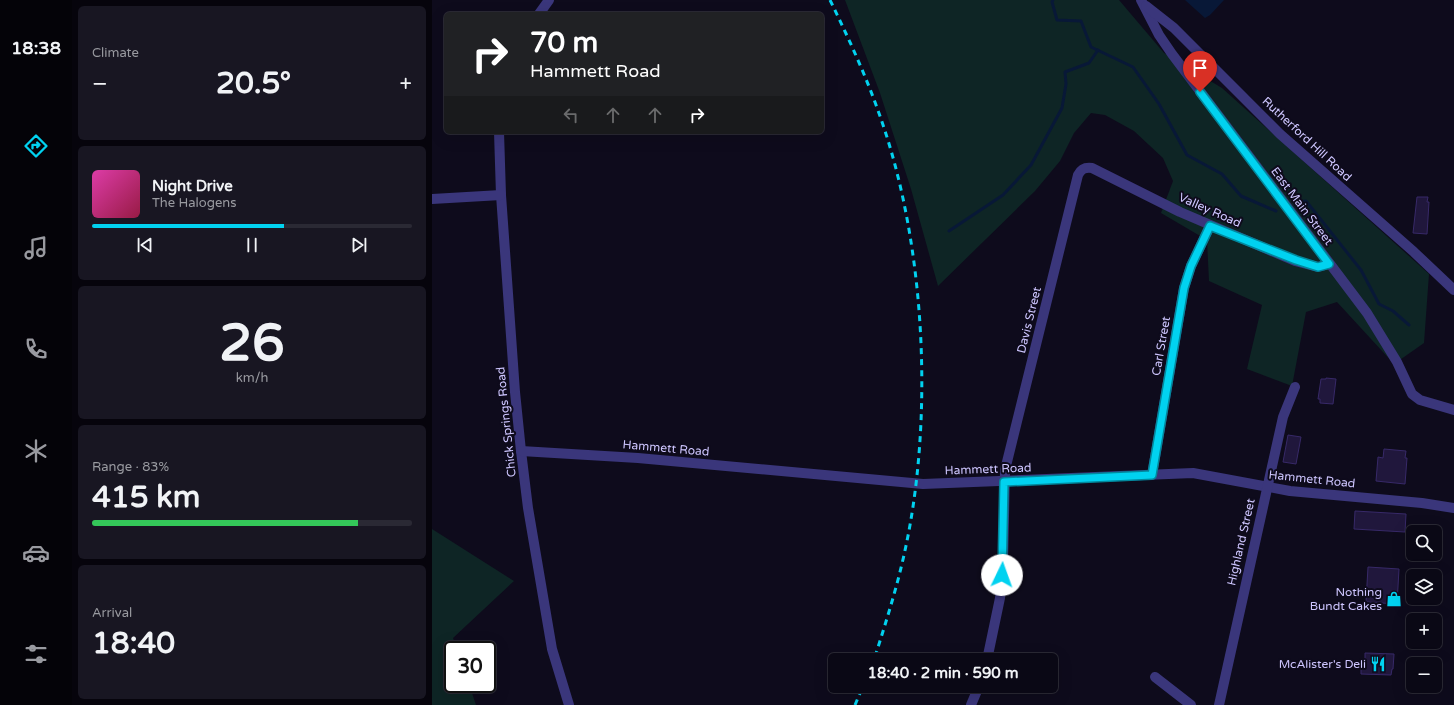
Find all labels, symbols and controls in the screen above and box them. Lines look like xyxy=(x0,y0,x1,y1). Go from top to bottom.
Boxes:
text: 70 m xyxy=(530,26,598,60)
icon: right xyxy=(464,28,516,80)
text: 18:38 xyxy=(11,37,61,59)
text: Climate xyxy=(92,45,139,61)
pin xyxy=(1183,51,1217,92)
icon: arrive xyxy=(1189,57,1211,79)
text: Hammett Road xyxy=(530,60,661,82)
text: 20.5° xyxy=(216,65,291,102)
text: − xyxy=(92,71,108,97)
text: + xyxy=(400,71,412,97)
street label: Rutherford Hill Road xyxy=(1259,94,1355,184)
icon: left xyxy=(560,104,582,126)
icon: ahead xyxy=(602,104,624,126)
icon: ahead xyxy=(644,104,666,126)
icon: right xyxy=(686,104,708,126)
icon: directions xyxy=(22,132,50,160)
street label: East Main Street xyxy=(1268,164,1336,248)
text: Night Drive xyxy=(152,177,233,195)
street label: Valley Road xyxy=(1177,190,1243,230)
text: The Halogens xyxy=(152,195,236,211)
icon: music xyxy=(22,234,50,262)
icon: previous xyxy=(134,234,156,256)
icon: pause xyxy=(241,234,263,256)
icon: next xyxy=(348,234,370,256)
street label: Davis Street xyxy=(1014,285,1044,355)
text: 26 xyxy=(219,312,285,375)
street label: Carl Street xyxy=(1149,315,1173,377)
icon: phone xyxy=(22,335,50,363)
street label: Chick Springs Road xyxy=(493,366,519,478)
text: km/h xyxy=(236,370,268,386)
icon: climate xyxy=(22,437,50,465)
street label: Hammett Road xyxy=(622,437,710,459)
text: Range · 83% xyxy=(92,459,169,475)
street label: Hammett Road xyxy=(944,460,1032,478)
street label: Hammett Road xyxy=(1268,467,1356,491)
text: 415 km xyxy=(92,479,200,516)
street label: Highland Street xyxy=(1224,497,1258,587)
map controls xyxy=(1406,525,1442,693)
button: search xyxy=(1406,525,1442,561)
icon: car xyxy=(22,539,50,567)
position arrow xyxy=(981,554,1023,596)
button: layers xyxy=(1406,569,1442,605)
place label: Nothing Bundt Cakes xyxy=(1310,585,1382,613)
shop icon: Nothing Bundt Cakes xyxy=(1385,590,1403,608)
text: Arrival xyxy=(92,605,132,621)
button: + xyxy=(1406,613,1442,649)
text: 18:40 xyxy=(92,625,175,662)
icon: filters xyxy=(22,640,50,668)
speed limit sign: 30 xyxy=(444,641,496,693)
restaurant icon: McAlister's Deli xyxy=(1369,655,1387,673)
place label: McAlister's Deli xyxy=(1279,657,1366,671)
button: − xyxy=(1406,657,1442,693)
text: 18:40 · 2 min · 590 m xyxy=(868,664,1018,682)

